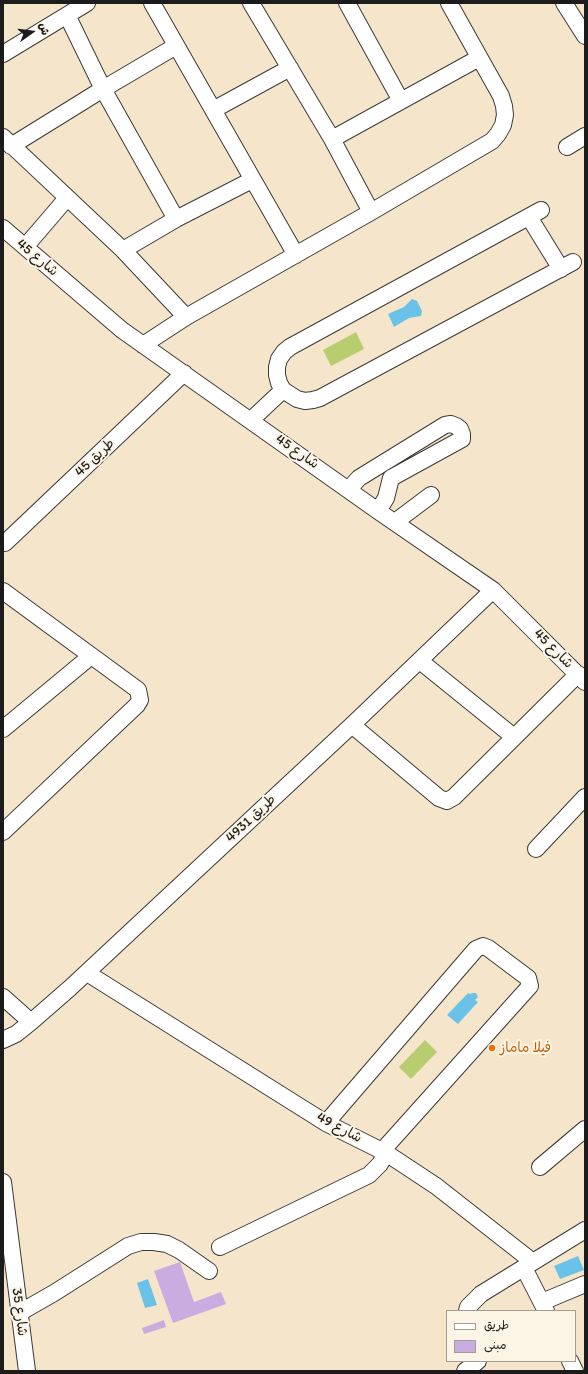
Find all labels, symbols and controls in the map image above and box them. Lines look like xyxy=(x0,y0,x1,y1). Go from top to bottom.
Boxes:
north arrow xyxy=(12,12,52,52)
text: ش xyxy=(36,22,52,36)
street label: شارع 45 xyxy=(13,236,61,280)
street label: شارع 45 xyxy=(272,431,322,473)
street label: طريق 45 xyxy=(72,435,118,481)
street label: شارع 45 xyxy=(530,626,576,672)
street label: طريق 4931 xyxy=(222,792,280,846)
place label: فيلا ماماز xyxy=(500,1040,551,1056)
marker: فيلا ماماز xyxy=(487,1043,497,1053)
street label: شارع 49 xyxy=(313,1109,365,1147)
street label: شارع 35 xyxy=(8,1287,30,1337)
legend xyxy=(446,1310,576,1362)
text: طريق xyxy=(484,1318,509,1332)
text: مبنى xyxy=(484,1338,507,1352)

